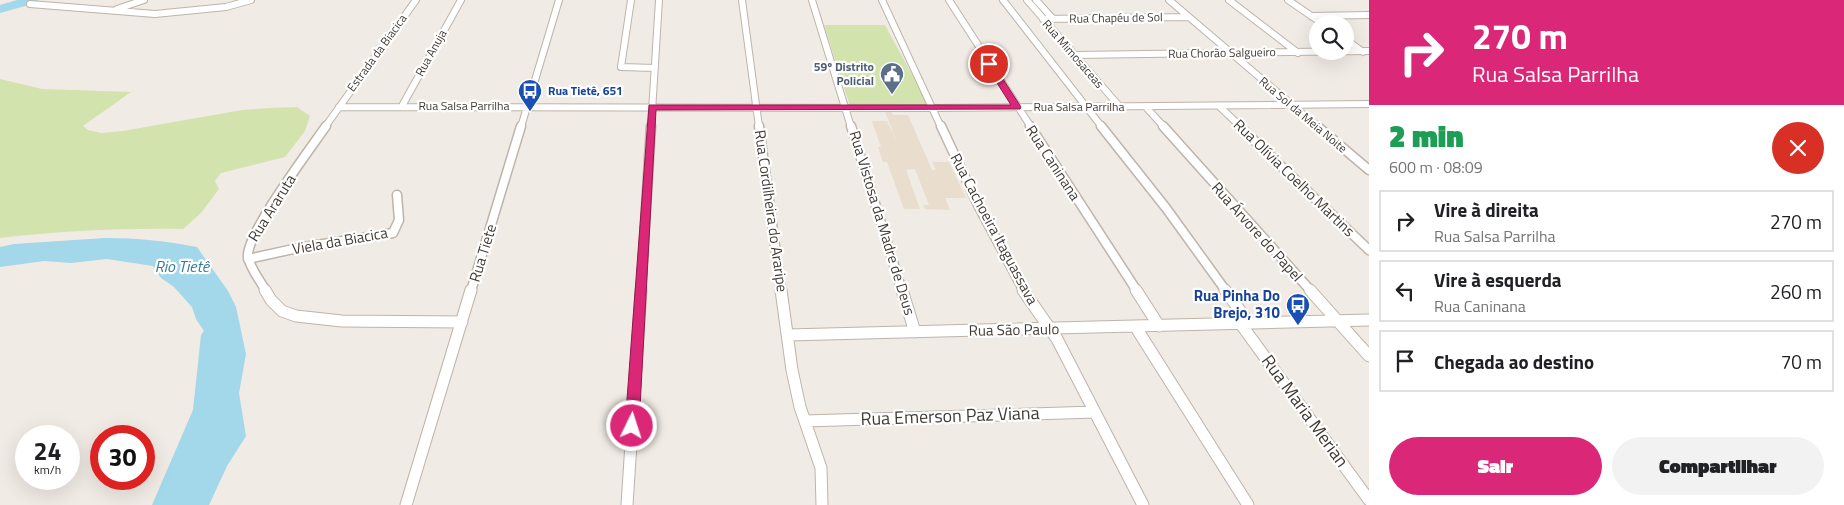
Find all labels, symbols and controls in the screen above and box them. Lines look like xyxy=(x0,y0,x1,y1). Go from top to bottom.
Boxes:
street label: Rua Chapéu de Sol xyxy=(1069,7,1163,28)
text: 270 m xyxy=(1472,9,1568,63)
street label: Estrada da Biacica xyxy=(342,10,411,95)
street label: Rua Mimosaceas xyxy=(1038,15,1109,93)
map controls xyxy=(1309,15,1354,60)
button: search xyxy=(1309,15,1354,60)
icon: right xyxy=(1389,20,1454,85)
street label: Rua Anuja xyxy=(410,26,451,80)
street label: Rua Chorão Salgueiro xyxy=(1168,42,1276,63)
pin xyxy=(968,43,1010,85)
icon: arrive xyxy=(975,50,1003,78)
place label: 59º Distrito Policial xyxy=(814,57,874,90)
text: Rua Salsa Parrilha xyxy=(1472,57,1639,91)
public building icon: 59º Distrito Policial xyxy=(879,61,905,95)
street label: Rua Sol da Meia Noite xyxy=(1255,72,1352,157)
bus stop icon: Rua Tietê, 651 xyxy=(517,78,543,112)
place label: Rua Tietê, 651 xyxy=(548,81,623,100)
street label: Rua Salsa Parrilha xyxy=(418,96,510,115)
street label: Rua Salsa Parrilha xyxy=(1033,97,1125,116)
street label: Rua Olívia Coelho Martins xyxy=(1228,113,1360,242)
text: 2 min xyxy=(1389,113,1464,159)
street label: Rua Caninana xyxy=(1020,120,1087,206)
button: close xyxy=(1772,122,1824,174)
street label: Rua Cordilheira do Araripe xyxy=(749,128,794,293)
street label: Rua Vistosa da Madre de Deus xyxy=(843,128,921,318)
street label: Rua Cachoeira Itaguassava xyxy=(945,149,1044,309)
text: 600 m · 08:09 xyxy=(1389,155,1483,179)
street label: Rua Araruta xyxy=(242,169,302,246)
street label: Rua Árvore do Papel xyxy=(1206,177,1309,287)
text: Vire à direita xyxy=(1434,195,1539,224)
icon: right xyxy=(1391,207,1419,235)
text: 270 m xyxy=(1770,207,1822,236)
street label: Viela da Biacica xyxy=(290,221,390,260)
street label: Rua Tiete xyxy=(463,221,502,285)
text: Rua Salsa Parrilha xyxy=(1434,224,1556,248)
water label: Rio Tietê xyxy=(155,254,211,278)
text: Vire à esquerda xyxy=(1434,265,1562,294)
icon: left xyxy=(1391,277,1419,305)
text: 260 m xyxy=(1770,277,1822,306)
place label: Rua Pinha Do Brejo, 310 xyxy=(1194,284,1281,324)
bus stop icon: Rua Pinha Do Brejo, 310 xyxy=(1285,292,1311,326)
text: Rua Caninana xyxy=(1434,294,1526,318)
street label: Rua São Paulo xyxy=(969,317,1060,342)
icon: arrive xyxy=(1391,347,1419,375)
text: Chegada ao destino xyxy=(1434,347,1594,376)
text: 70 m xyxy=(1781,347,1822,376)
street label: Rua Maria Merian xyxy=(1255,349,1356,473)
position arrow xyxy=(605,399,657,451)
street label: Rua Emerson Paz Viana xyxy=(860,399,1040,432)
speed limit sign: 30 xyxy=(90,425,155,490)
text: 24 xyxy=(33,432,62,470)
button: Sair xyxy=(1389,437,1602,495)
button: Compartilhar xyxy=(1612,437,1824,495)
text: km/h xyxy=(34,460,61,479)

